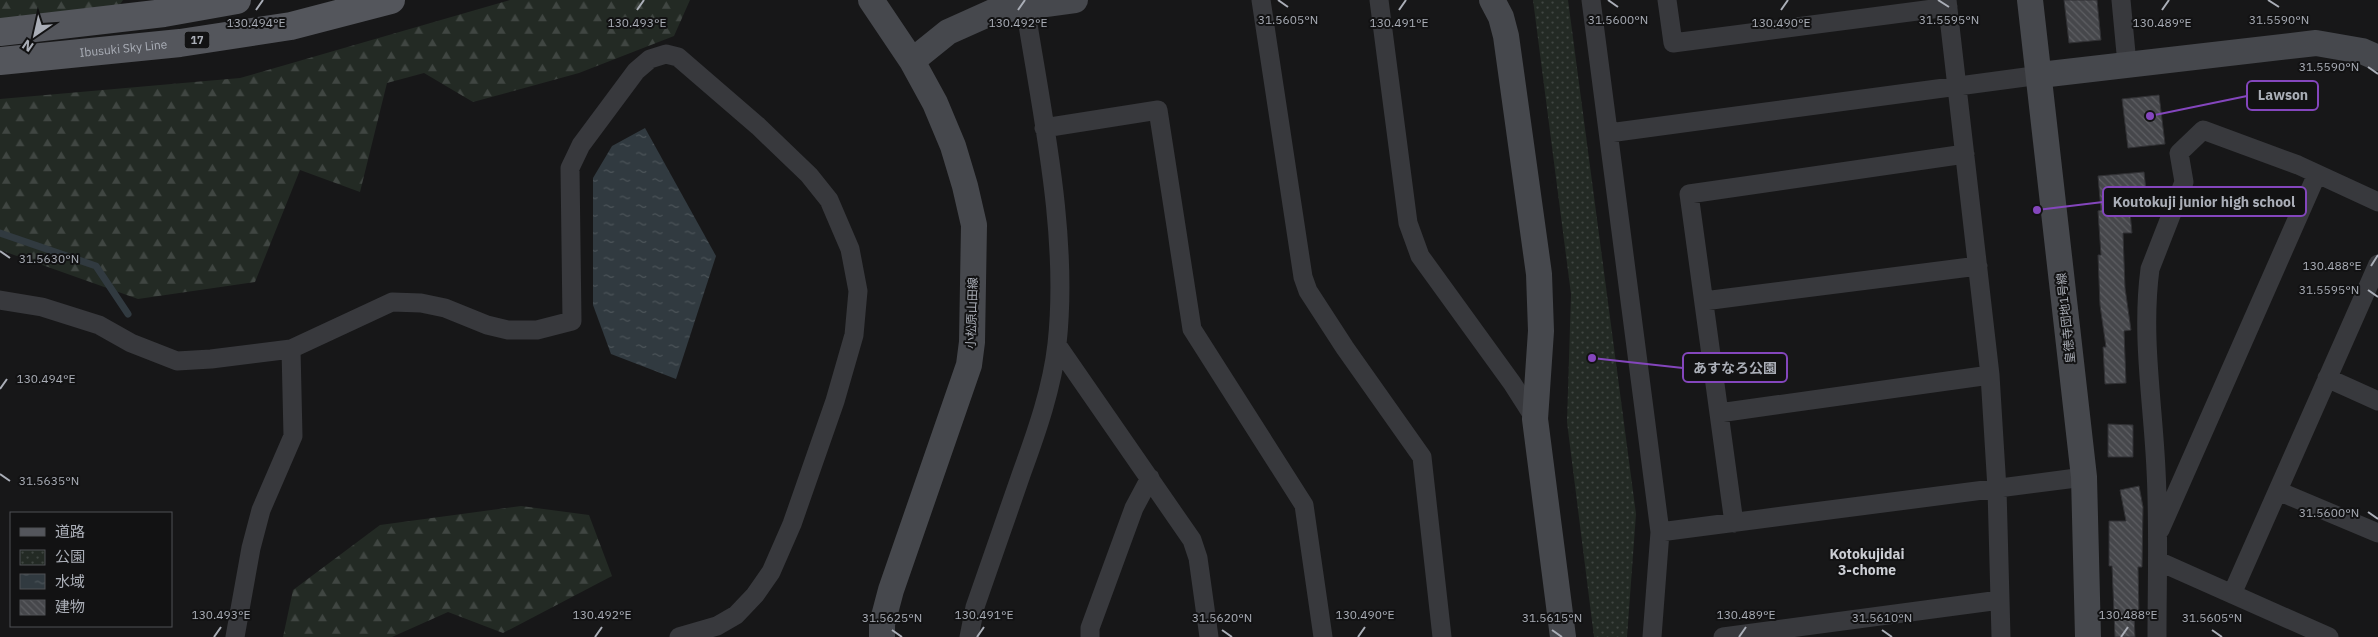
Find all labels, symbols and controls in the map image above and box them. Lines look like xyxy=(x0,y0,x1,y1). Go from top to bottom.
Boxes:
north arrow xyxy=(10,10,60,60)
text: 31.5605°N xyxy=(1258,12,1318,27)
text: 31.5600°N xyxy=(1588,12,1648,27)
text: 31.5595°N xyxy=(1919,12,1979,27)
text: 31.5590°N xyxy=(2249,12,2309,27)
text: 130.494°E xyxy=(226,15,286,30)
text: 130.493°E xyxy=(607,15,667,30)
text: 130.492°E xyxy=(988,15,1048,30)
text: 130.491°E xyxy=(1369,15,1429,30)
text: 130.490°E xyxy=(1751,15,1811,30)
text: 130.489°E xyxy=(2132,15,2192,30)
road number: 17 xyxy=(184,32,210,48)
text: N xyxy=(18,35,37,56)
street label: Ibusuki Sky Line xyxy=(79,36,168,60)
text: 31.5590°N xyxy=(2299,59,2359,74)
callout: Lawson xyxy=(2247,81,2318,110)
text: Lawson xyxy=(2258,86,2308,104)
callout: Koutokuji junior high school xyxy=(2103,187,2306,216)
text: Koutokuji junior high school xyxy=(2113,193,2295,211)
text: 31.5630°N xyxy=(19,251,79,266)
text: 130.488°E xyxy=(2302,258,2362,273)
street label: 皇徳寺団地1号線 xyxy=(2053,272,2078,364)
street label: 小松原山田線 xyxy=(963,277,980,349)
text: 31.5595°N xyxy=(2299,282,2359,297)
callout: あすなろ公園 xyxy=(1683,353,1787,382)
text: あすなろ公園 xyxy=(1693,359,1777,377)
text: 130.494°E xyxy=(16,371,76,386)
text: 31.5635°N xyxy=(19,473,79,488)
text: 31.5600°N xyxy=(2299,505,2359,520)
legend xyxy=(10,512,172,627)
text: 道路 xyxy=(55,522,85,541)
district label: Kotokujidai 3-chome xyxy=(1829,545,1905,579)
text: 公園 xyxy=(55,547,85,566)
text: 水域 xyxy=(55,572,85,591)
text: 建物 xyxy=(55,597,85,616)
text: 130.493°E xyxy=(191,607,251,622)
text: 130.492°E xyxy=(572,607,632,622)
text: 130.491°E xyxy=(954,607,1014,622)
text: 130.490°E xyxy=(1335,607,1395,622)
text: 130.489°E xyxy=(1716,607,1776,622)
text: 130.488°E xyxy=(2098,607,2158,622)
text: 31.5625°N xyxy=(862,610,922,625)
text: 31.5620°N xyxy=(1192,610,1252,625)
text: 31.5615°N xyxy=(1522,610,1582,625)
text: 31.5610°N xyxy=(1852,610,1912,625)
text: 31.5605°N xyxy=(2182,610,2242,625)

